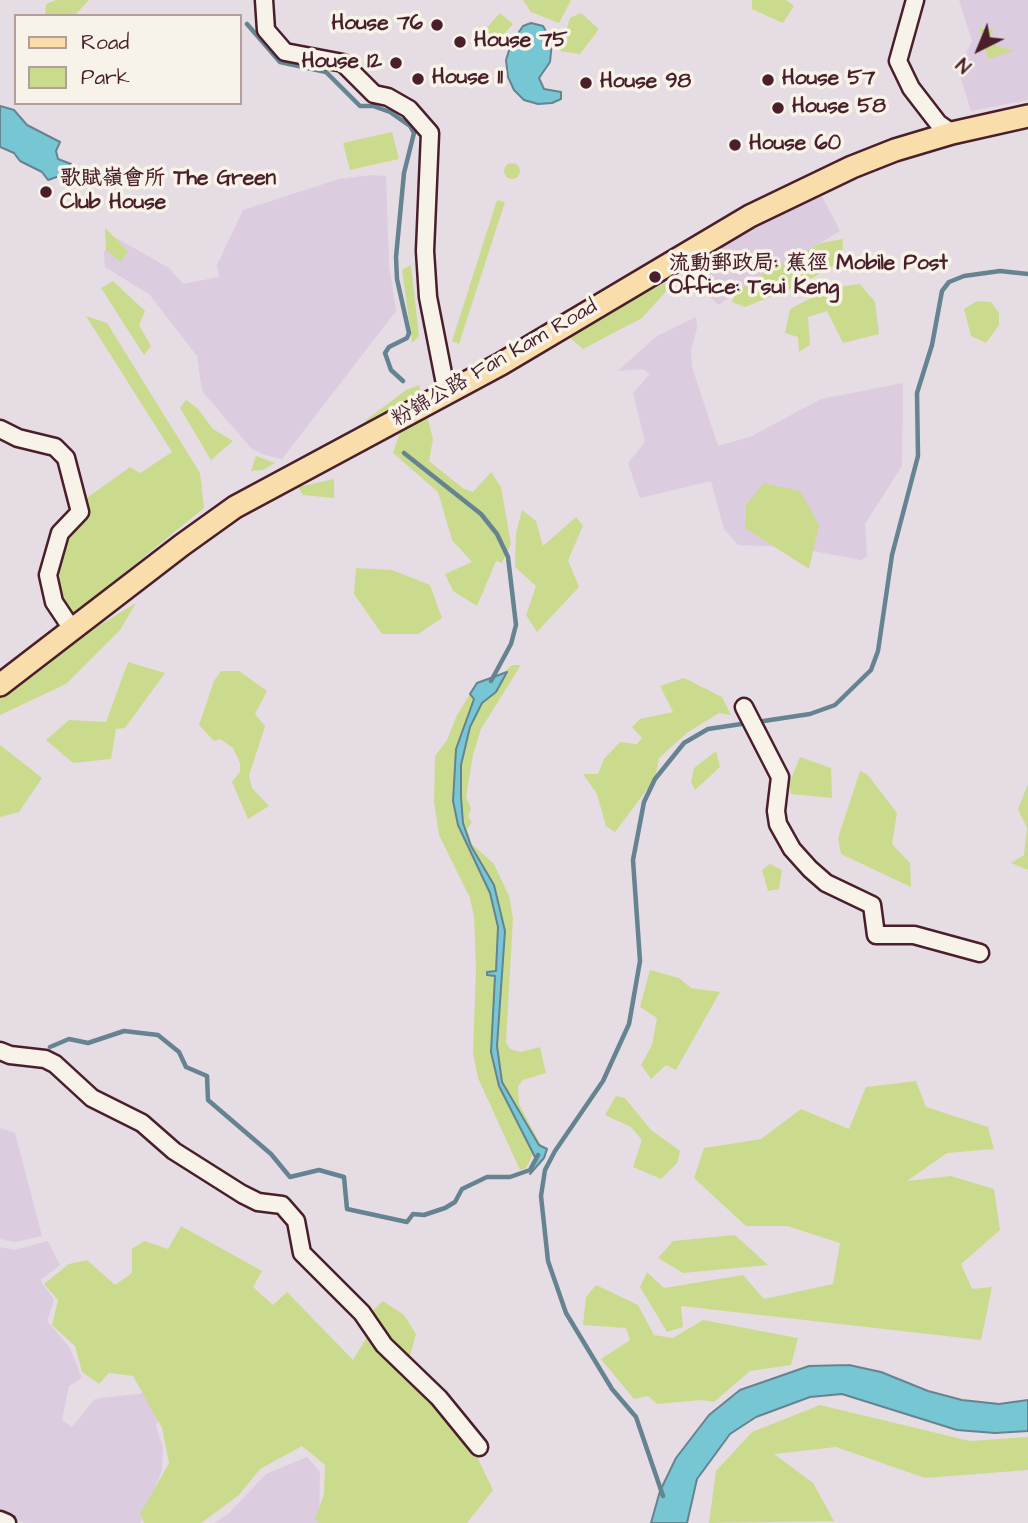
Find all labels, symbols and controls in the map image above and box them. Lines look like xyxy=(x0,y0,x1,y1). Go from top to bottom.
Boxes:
place label: House 76 xyxy=(331,12,423,38)
legend xyxy=(14,14,242,105)
north arrow xyxy=(944,14,1014,84)
marker: House 76 xyxy=(429,17,445,33)
text: Road xyxy=(81,28,129,57)
place label: House 75 xyxy=(474,29,567,55)
marker: House 75 xyxy=(452,34,468,50)
place label: House 12 xyxy=(302,50,382,76)
text: N xyxy=(951,51,978,79)
marker: House 12 xyxy=(388,55,404,71)
text: Park xyxy=(81,63,130,92)
place label: House 11 xyxy=(432,66,503,92)
place label: House 57 xyxy=(782,67,875,93)
place label: House 98 xyxy=(600,70,691,96)
marker: House 11 xyxy=(410,71,426,87)
marker: House 57 xyxy=(760,72,776,88)
marker: House 98 xyxy=(578,75,594,91)
place label: House 58 xyxy=(792,95,886,121)
marker: House 58 xyxy=(770,100,786,116)
place label: House 60 xyxy=(749,132,841,158)
marker: House 60 xyxy=(727,137,743,153)
place label: 歌賦嶺會所 The Green Club House xyxy=(60,167,276,217)
marker: 歌賦嶺會所 The Green Club House xyxy=(38,184,54,200)
place label: 流動郵政局: 蕉徑 Mobile Post Office: Tsui Keng xyxy=(669,252,948,302)
marker: 流動郵政局: 蕉徑 Mobile Post Office: Tsui Keng xyxy=(647,269,663,285)
street label: 粉錦公路 Fan Kam Road xyxy=(388,295,602,433)

